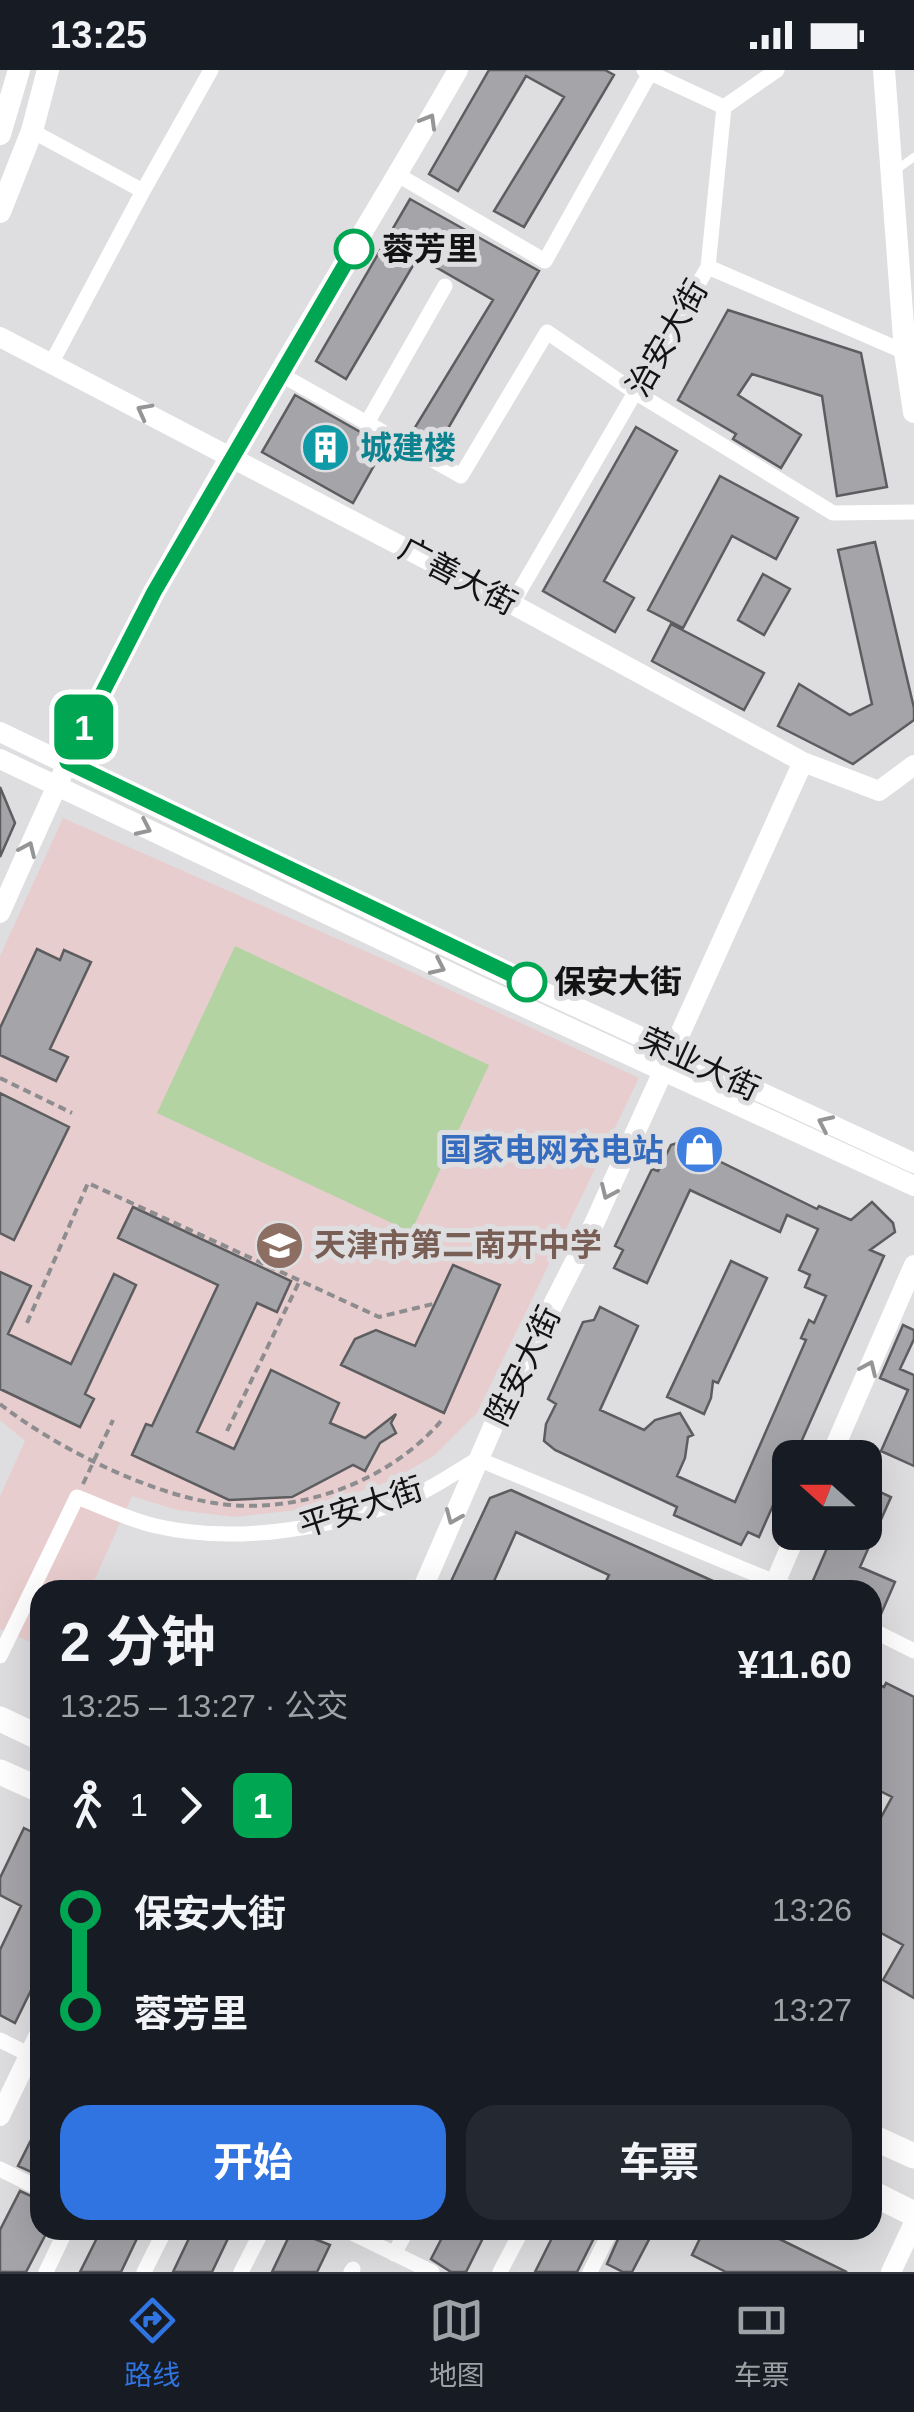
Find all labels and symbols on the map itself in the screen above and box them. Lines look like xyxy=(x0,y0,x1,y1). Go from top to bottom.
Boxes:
one-way arrow xyxy=(417,114,436,132)
marker: 蓉芳里 xyxy=(335,230,373,268)
place label: 蓉芳里 xyxy=(382,231,478,267)
street label: 治安大街 xyxy=(619,274,715,402)
one-way arrow xyxy=(137,404,155,423)
building icon: 城建楼 xyxy=(299,422,351,474)
place label: 城建楼 xyxy=(360,430,456,466)
street label: 广善大街 xyxy=(393,530,523,622)
line badge: 1 xyxy=(52,694,116,760)
one-way arrow xyxy=(134,815,152,835)
one-way arrow xyxy=(16,841,36,859)
one-way arrow xyxy=(428,955,446,975)
marker: 保安大街 xyxy=(508,963,546,1001)
place label: 保安大街 xyxy=(554,964,682,1000)
street label: 荣业大街 xyxy=(634,1021,766,1107)
one-way arrow xyxy=(817,1116,835,1136)
shop icon: 国家电网充电站 xyxy=(673,1124,725,1176)
place label: 国家电网充电站 xyxy=(440,1132,664,1168)
one-way arrow xyxy=(600,1182,620,1200)
school or university icon: 天津市第二南开中学 xyxy=(253,1219,305,1271)
place label: 天津市第二南开中学 xyxy=(314,1227,602,1263)
street label: 陞安大街 xyxy=(479,1301,567,1431)
one-way arrow xyxy=(857,1360,877,1378)
north arrow xyxy=(772,1440,882,1550)
street label: 平安大街 xyxy=(295,1470,427,1544)
one-way arrow xyxy=(445,1507,465,1525)

